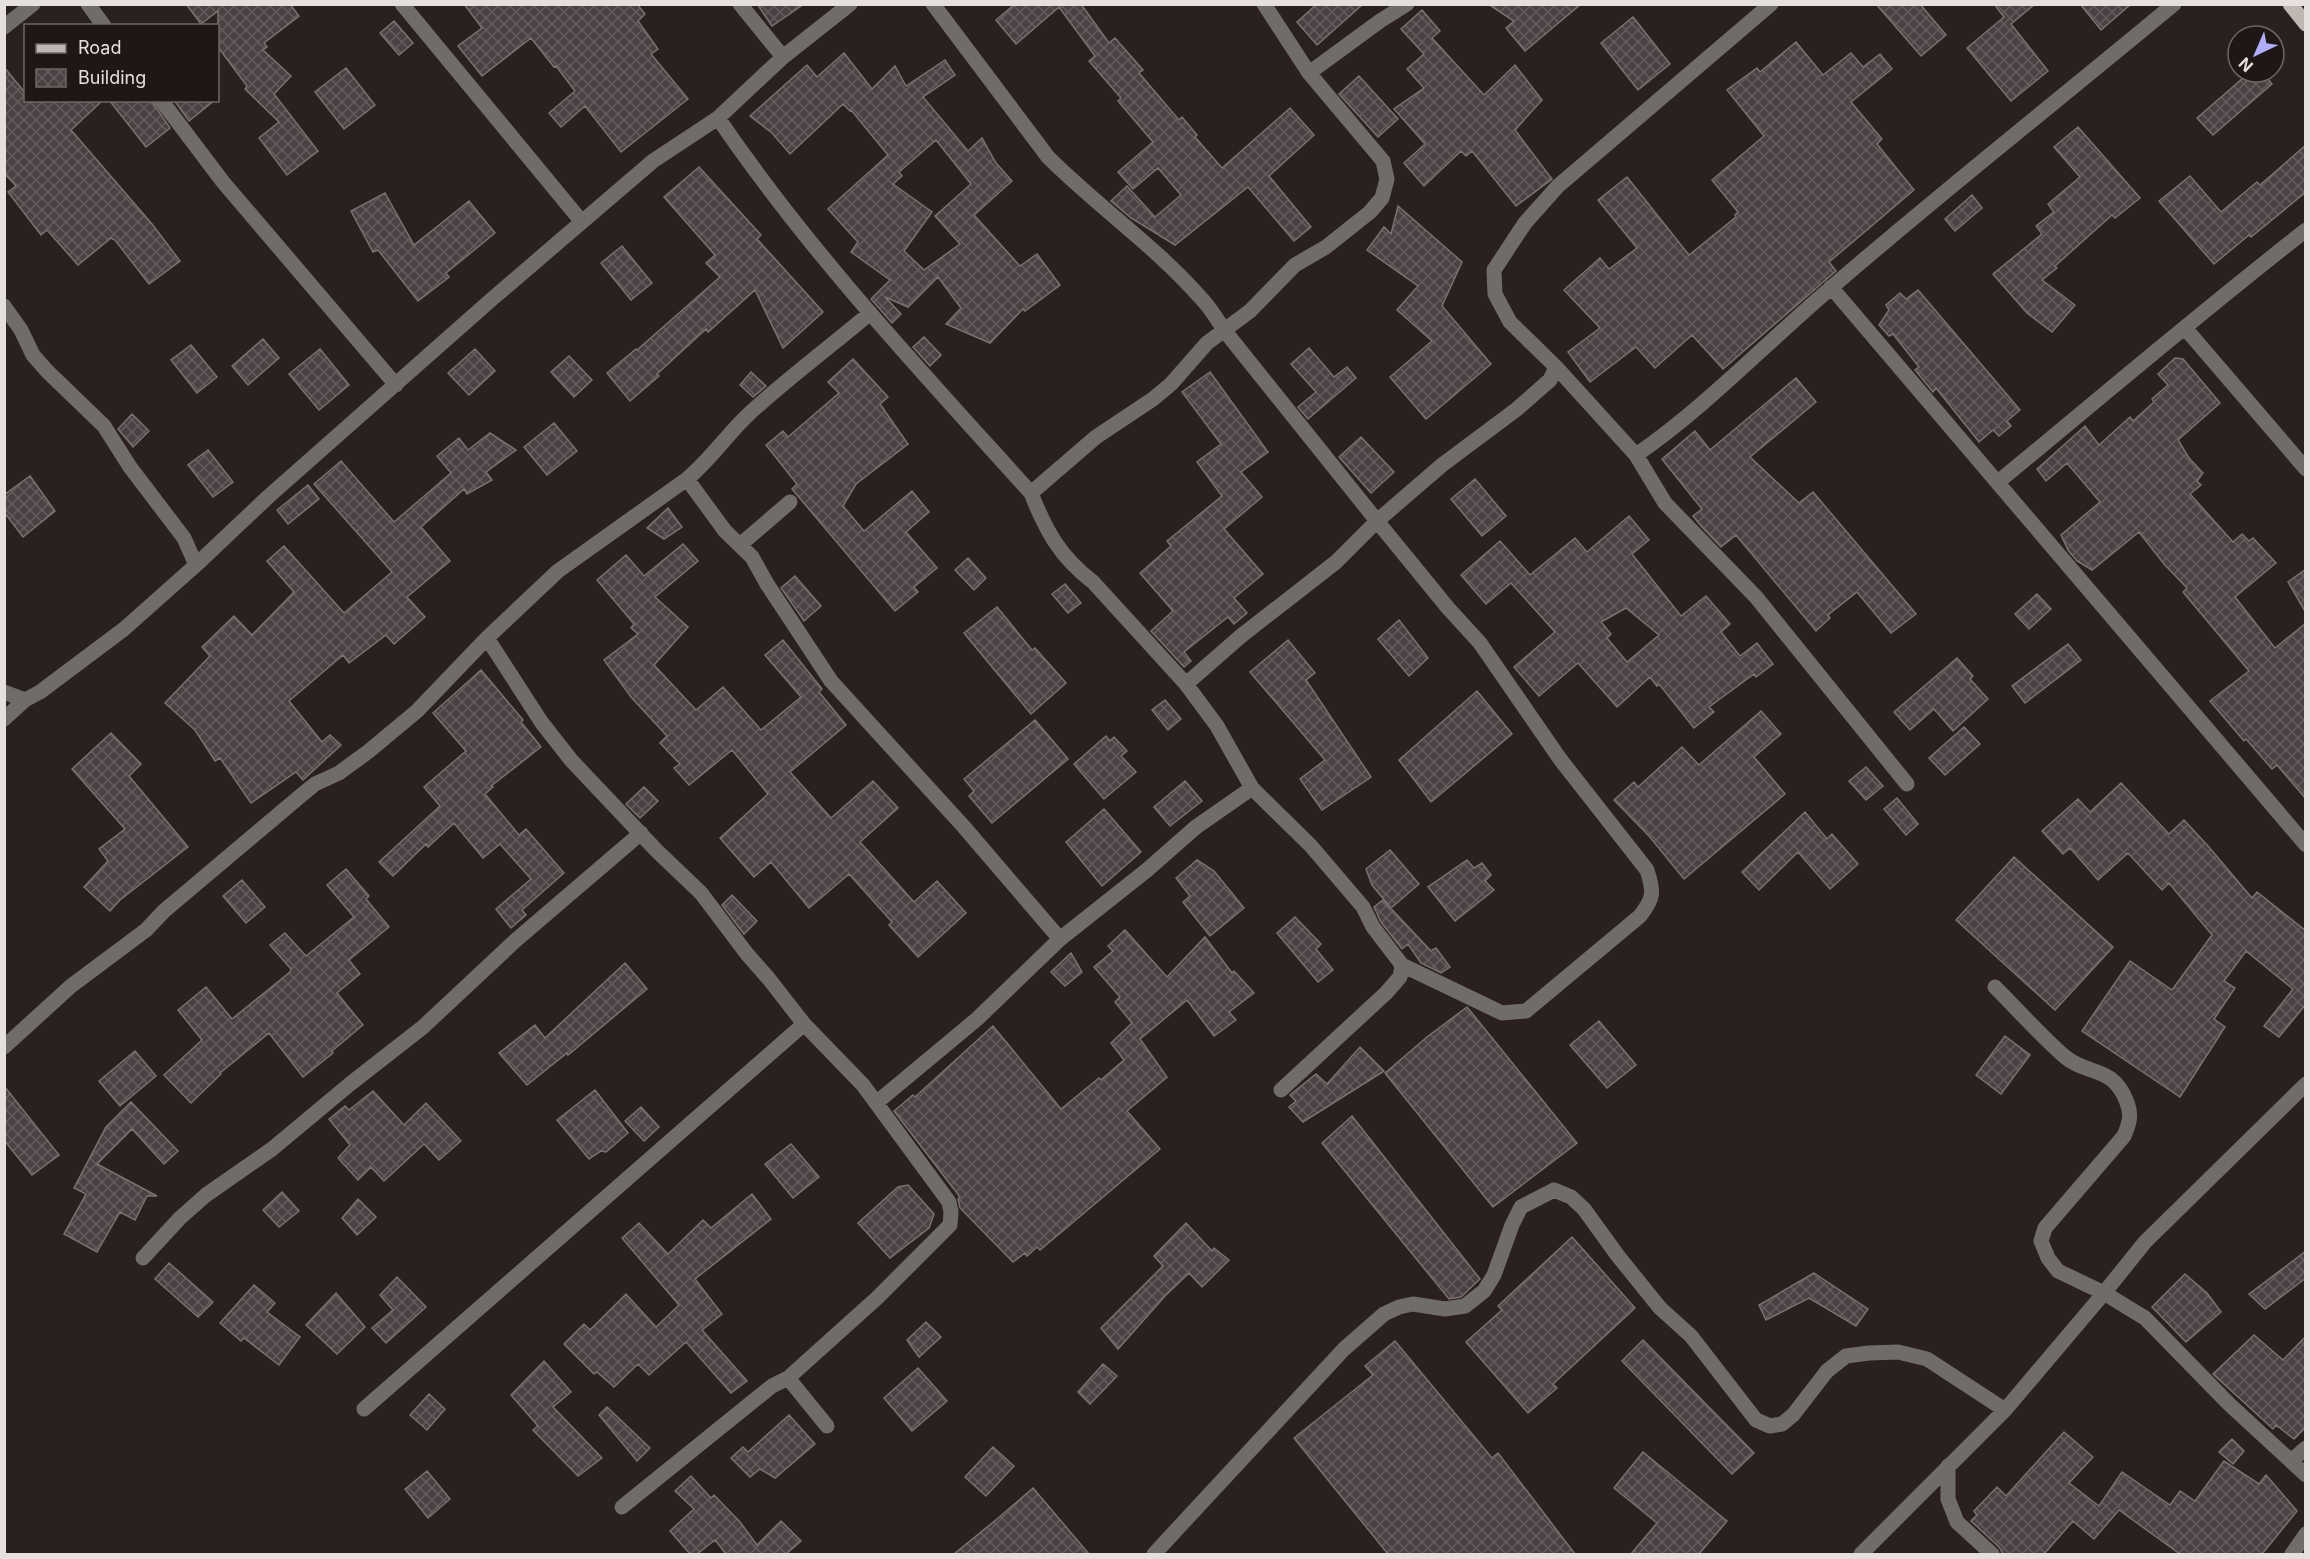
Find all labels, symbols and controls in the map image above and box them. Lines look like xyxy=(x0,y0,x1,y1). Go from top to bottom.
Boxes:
legend xyxy=(24,24,219,102)
north arrow xyxy=(2226,24,2286,84)
text: Road xyxy=(78,37,121,58)
text: N xyxy=(2234,53,2257,76)
text: Building xyxy=(78,67,146,88)

